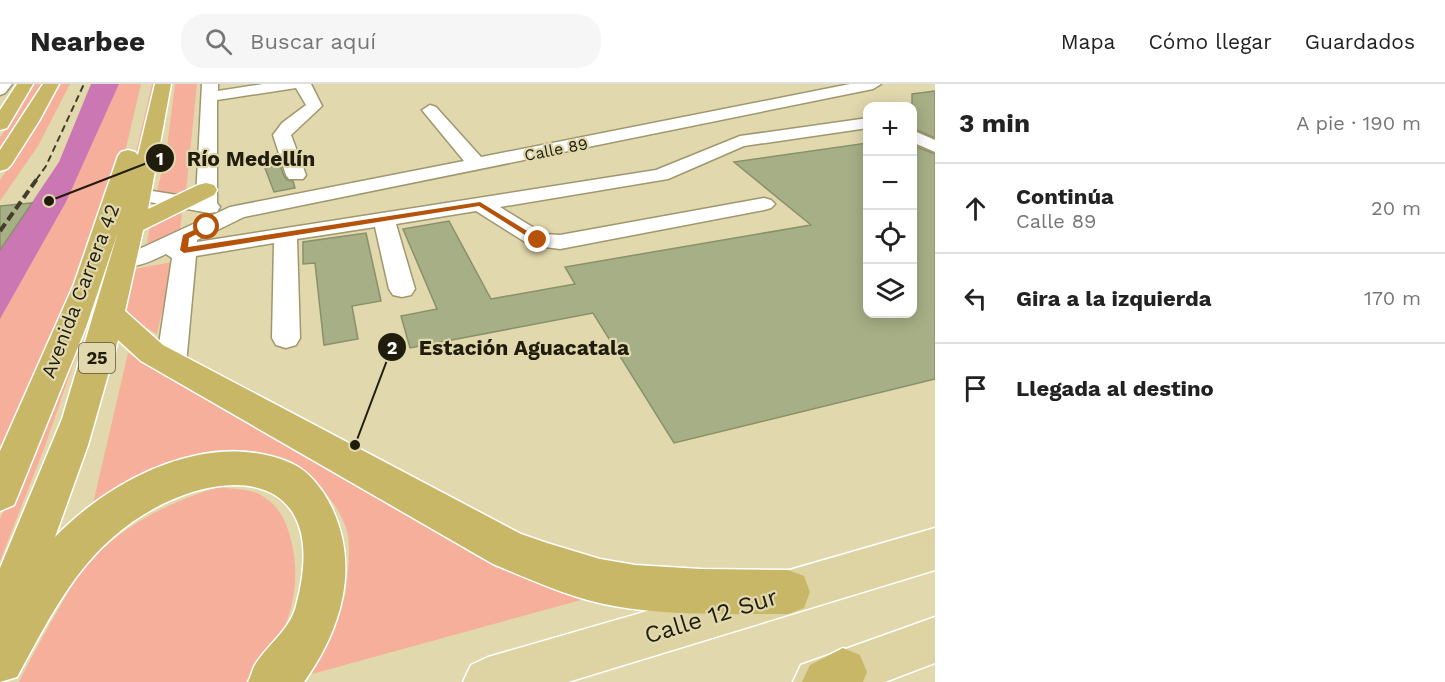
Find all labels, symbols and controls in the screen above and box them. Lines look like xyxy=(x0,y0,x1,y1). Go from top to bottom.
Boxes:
search box xyxy=(181,14,601,68)
text: Nearbee xyxy=(30,25,145,58)
icon: search xyxy=(202,25,235,58)
text: Buscar aquí xyxy=(250,29,376,54)
text: Mapa xyxy=(1061,29,1115,54)
text: Cómo llegar xyxy=(1148,29,1272,54)
text: Guardados xyxy=(1305,29,1415,54)
map controls xyxy=(863,102,917,318)
button: + xyxy=(863,102,917,156)
text: 3 min xyxy=(959,108,1030,138)
text: A pie · 190 m xyxy=(1296,111,1421,135)
street label: Calle 89 xyxy=(523,134,589,165)
callout: Río Medellín xyxy=(145,139,327,178)
text: Río Medellín xyxy=(187,146,315,171)
text: 1 xyxy=(156,148,164,169)
button: − xyxy=(863,156,917,210)
text: Continúa xyxy=(1016,184,1114,209)
icon: ahead xyxy=(959,192,992,225)
text: 20 m xyxy=(1371,196,1421,220)
street label: Avenida Carrera 42 xyxy=(36,201,124,381)
text: Calle 89 xyxy=(1016,209,1096,233)
button: locate xyxy=(863,210,917,264)
route start xyxy=(193,213,219,239)
route end xyxy=(524,226,550,252)
button: layers xyxy=(863,264,917,318)
icon: left xyxy=(959,282,992,315)
text: Gira a la izquierda xyxy=(1016,286,1212,311)
text: 170 m xyxy=(1364,286,1421,310)
callout: Estación Aguacatala xyxy=(377,328,642,367)
text: Estación Aguacatala xyxy=(419,335,630,360)
text: 2 xyxy=(387,337,397,358)
road number: 25 xyxy=(79,343,115,373)
icon: arrive xyxy=(959,372,992,405)
text: Llegada al destino xyxy=(1016,376,1214,401)
street label: Calle 12 Sur xyxy=(641,582,781,650)

